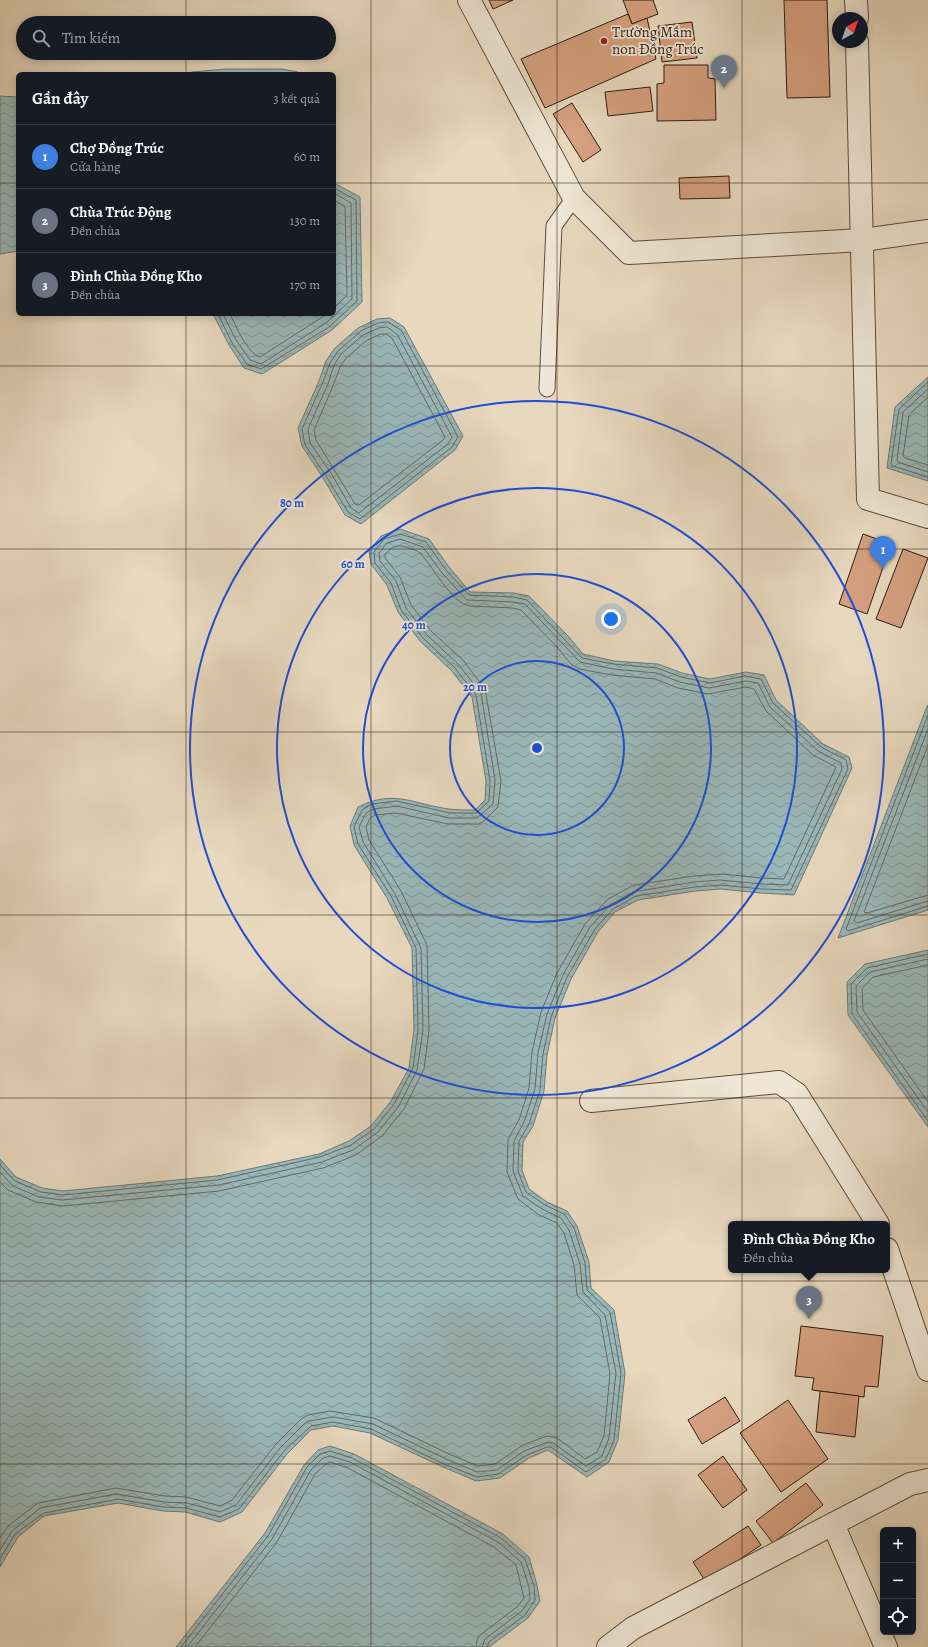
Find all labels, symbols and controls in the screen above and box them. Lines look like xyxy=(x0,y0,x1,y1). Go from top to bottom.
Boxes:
north arrow xyxy=(832,12,868,48)
search box xyxy=(16,16,336,60)
place label: Trường Mầm non Đồng Trúc xyxy=(612,22,704,59)
icon: search xyxy=(30,27,52,49)
text: Tìm kiếm xyxy=(62,28,120,48)
marker: Trường Mầm non Đồng Trúc xyxy=(599,36,609,46)
pin: 2 xyxy=(711,55,737,88)
text: Gần đây xyxy=(32,87,89,110)
text: 3 kết quả xyxy=(273,90,320,107)
text: Chợ Đồng Trúc xyxy=(70,138,164,158)
text: 1 xyxy=(43,148,47,165)
text: 60 m xyxy=(294,148,320,165)
text: Cửa hàng xyxy=(70,158,121,175)
text: Chùa Trúc Động xyxy=(70,202,171,222)
text: 2 xyxy=(42,212,48,229)
text: 130 m xyxy=(290,212,320,229)
text: Đền chùa xyxy=(70,222,120,239)
text: Đình Chùa Đồng Kho xyxy=(70,266,202,286)
text: 3 xyxy=(42,276,48,293)
text: 170 m xyxy=(290,276,320,293)
text: Đền chùa xyxy=(70,286,120,303)
text: 80 m xyxy=(280,495,304,511)
pin: 1 xyxy=(870,536,896,569)
text: 60 m xyxy=(341,556,365,572)
your location xyxy=(601,609,621,629)
text: 40 m xyxy=(402,617,426,633)
text: 20 m xyxy=(463,679,487,695)
centre of rings xyxy=(530,741,544,755)
popup xyxy=(728,1221,890,1273)
text: Đình Chùa Đồng Kho xyxy=(743,1229,875,1249)
text: Đền chùa xyxy=(743,1249,793,1266)
pin: 3 xyxy=(796,1286,822,1319)
map controls xyxy=(880,1527,916,1635)
button: + xyxy=(880,1527,916,1563)
button: − xyxy=(880,1563,916,1599)
button: locate xyxy=(880,1599,916,1635)

